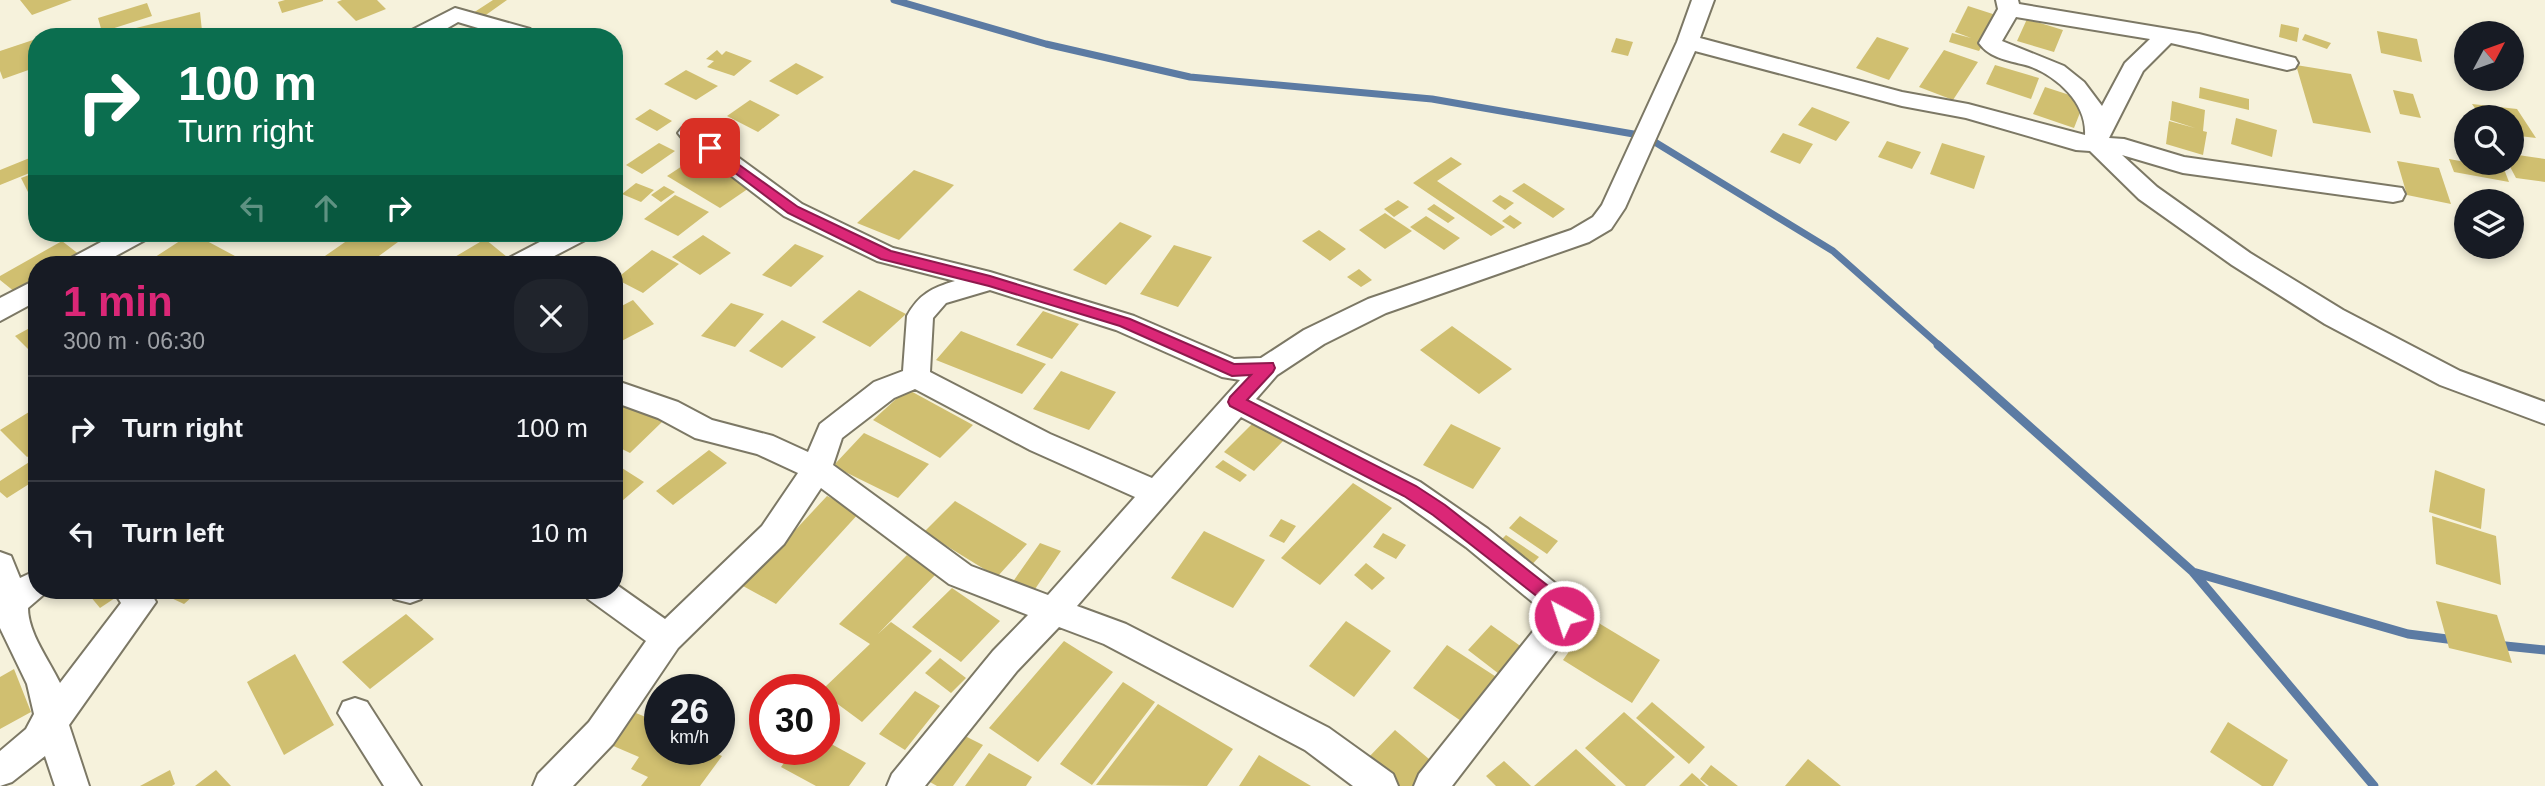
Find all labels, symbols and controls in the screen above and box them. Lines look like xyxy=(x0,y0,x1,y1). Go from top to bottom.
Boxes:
north arrow xyxy=(2454,21,2524,91)
map controls xyxy=(2454,21,2524,259)
icon: right xyxy=(63,56,154,147)
text: 100 m xyxy=(178,56,317,110)
button: search xyxy=(2454,105,2524,175)
text: Turn right xyxy=(178,113,314,149)
pin xyxy=(680,118,740,178)
icon: arrive xyxy=(691,129,729,167)
icon: left xyxy=(234,189,272,227)
icon: ahead xyxy=(307,189,345,227)
icon: right xyxy=(380,189,418,227)
button: layers xyxy=(2454,189,2524,259)
text: 1 min xyxy=(63,278,173,325)
button: close xyxy=(514,279,588,353)
text: 300 m · 06:30 xyxy=(63,328,205,354)
icon: right xyxy=(63,410,101,448)
text: Turn right xyxy=(122,413,243,443)
text: 100 m xyxy=(516,413,588,443)
icon: left xyxy=(63,515,101,553)
text: Turn left xyxy=(122,518,224,548)
text: 10 m xyxy=(530,518,588,548)
position arrow xyxy=(1527,579,1601,653)
speed limit sign: 30 xyxy=(749,674,840,765)
text: 26 xyxy=(670,691,709,730)
text: km/h xyxy=(670,727,709,747)

